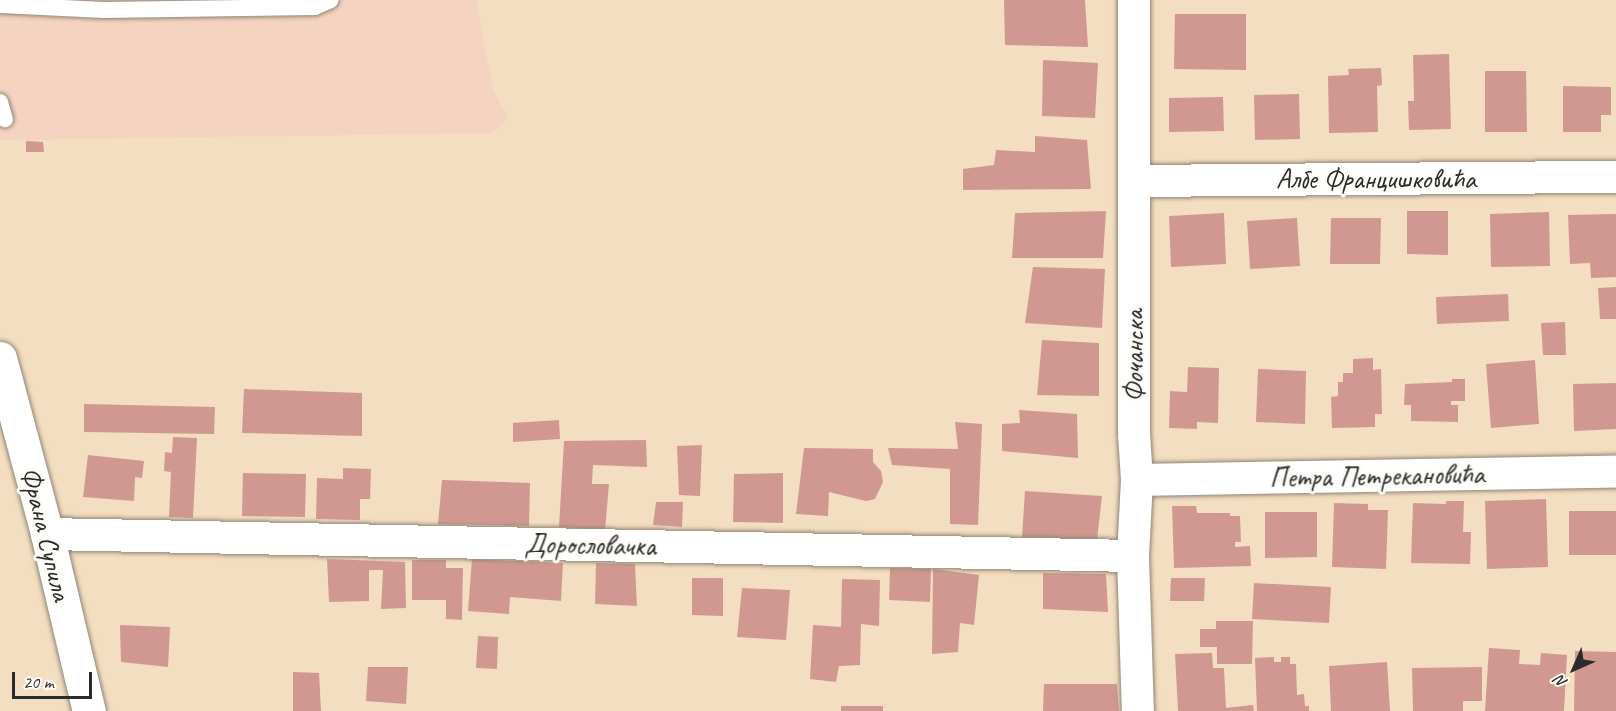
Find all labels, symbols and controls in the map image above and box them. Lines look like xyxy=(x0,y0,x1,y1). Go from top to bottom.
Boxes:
street label: Албе Францишковића xyxy=(1274,162,1478,196)
street label: Фочанска xyxy=(1117,310,1151,402)
street label: Петра Петрекановића xyxy=(1268,457,1486,495)
street label: Франа Супила xyxy=(13,464,79,604)
street label: Дорословачка xyxy=(524,527,656,563)
north arrow xyxy=(1544,639,1604,699)
scale bar xyxy=(15,660,94,698)
text: 20 m xyxy=(23,671,54,693)
text: N xyxy=(1551,671,1572,692)

